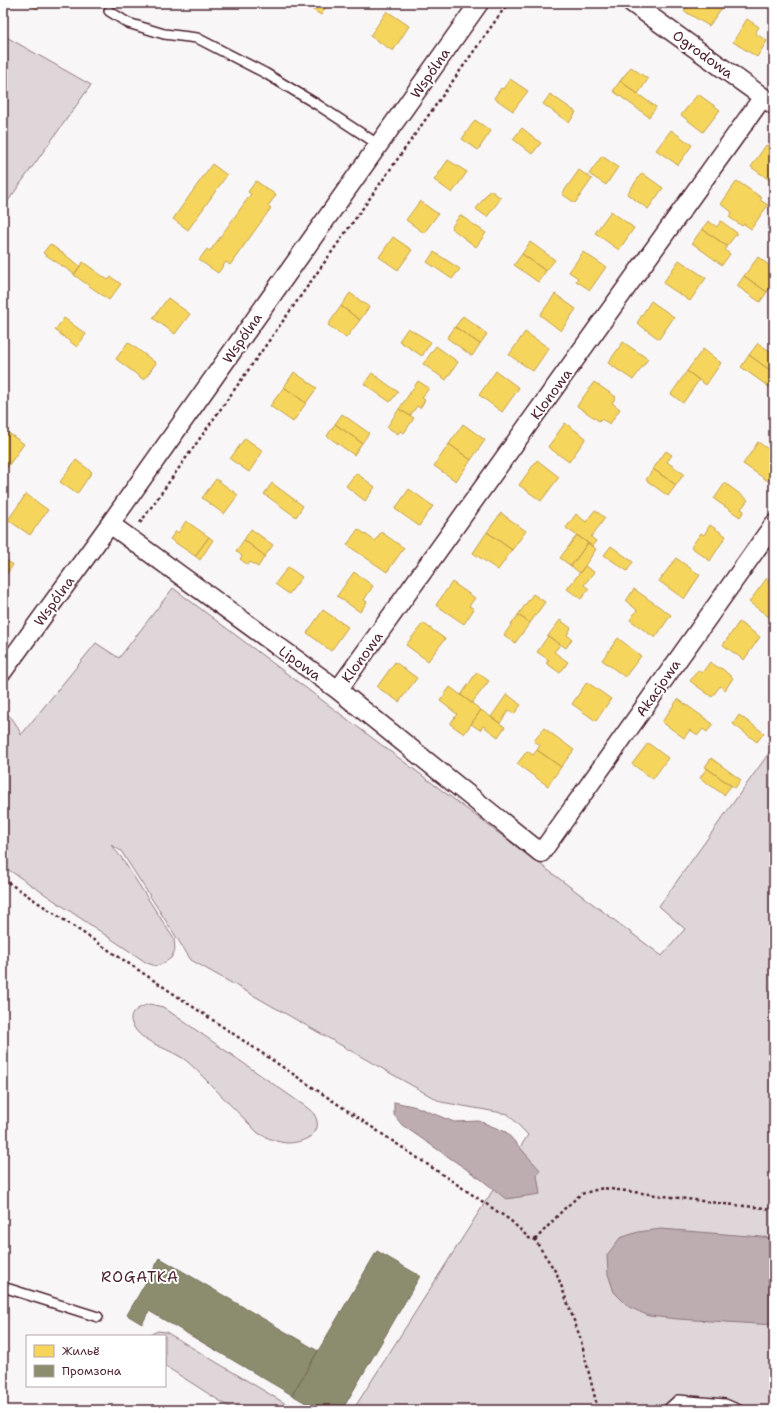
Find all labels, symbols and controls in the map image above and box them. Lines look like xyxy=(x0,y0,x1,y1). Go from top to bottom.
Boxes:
street label: Ogrodowa xyxy=(669,26,737,82)
street label: Wspólna xyxy=(406,44,454,102)
street label: Wspólna xyxy=(218,309,266,367)
street label: Klonowa xyxy=(526,365,576,423)
street label: Wspólna xyxy=(30,572,78,630)
street label: Klonowa xyxy=(337,628,387,686)
street label: Lipowa xyxy=(275,642,325,685)
street label: Akacjowa xyxy=(632,656,684,720)
district label: ROGATKA xyxy=(101,1267,179,1287)
legend xyxy=(26,1335,166,1387)
text: Жильё xyxy=(62,1343,100,1359)
text: Промзона xyxy=(62,1363,122,1379)

